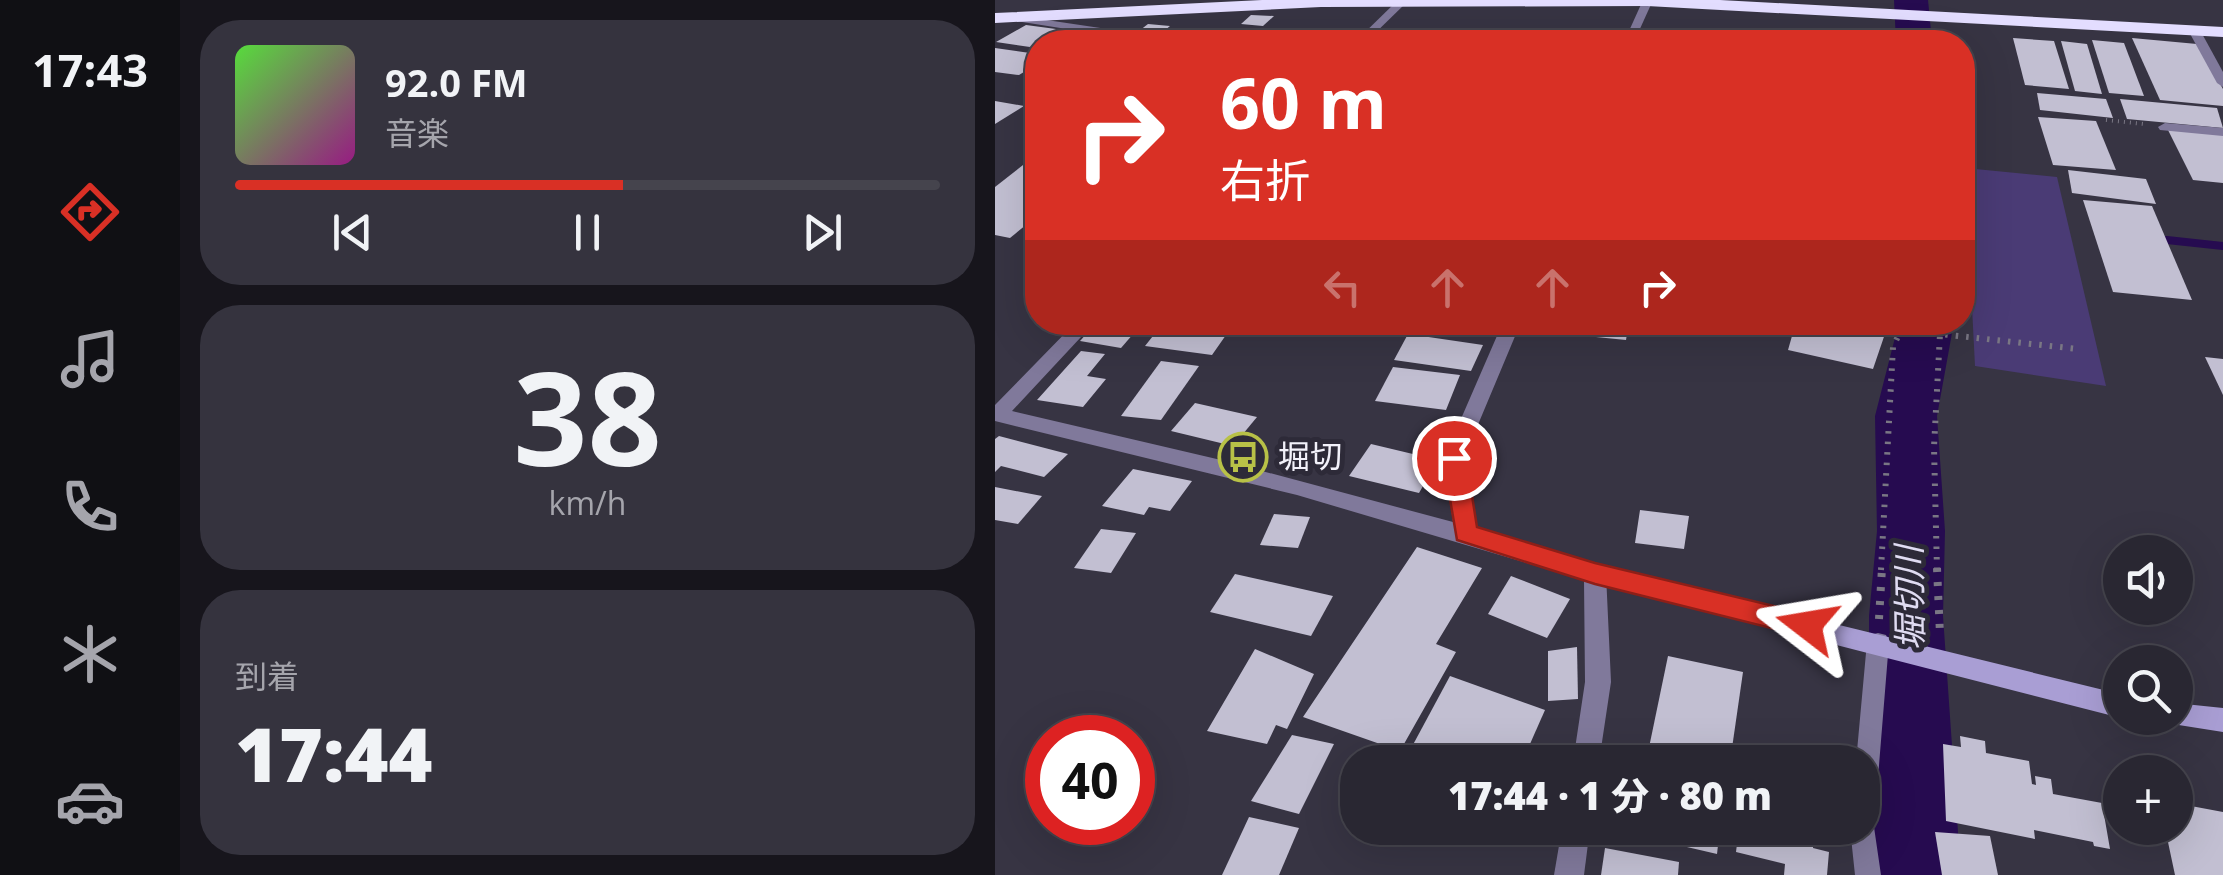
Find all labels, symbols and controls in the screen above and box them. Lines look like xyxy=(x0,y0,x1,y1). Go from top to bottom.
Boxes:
text: 17:43 xyxy=(32,39,148,100)
text: 60 m xyxy=(1220,54,1387,150)
text: 92.0 FM xyxy=(385,56,528,108)
icon: right xyxy=(1055,70,1185,200)
text: 音楽 xyxy=(385,111,449,154)
text: 右折 xyxy=(1220,149,1310,210)
icon: directions xyxy=(55,177,125,247)
icon: previous xyxy=(325,205,380,260)
icon: pause xyxy=(560,205,615,260)
icon: next xyxy=(795,205,850,260)
icon: left xyxy=(1315,260,1370,315)
icon: ahead xyxy=(1420,260,1475,315)
icon: ahead xyxy=(1525,260,1580,315)
icon: right xyxy=(1630,260,1685,315)
icon: music xyxy=(55,324,125,394)
text: 38 xyxy=(513,327,662,504)
pin xyxy=(1412,416,1497,501)
bus stop icon: 堀切 xyxy=(1217,431,1269,483)
icon: arrive xyxy=(1427,431,1482,486)
place label: 堀切 xyxy=(1278,434,1342,477)
icon: phone xyxy=(55,472,125,542)
text: km/h xyxy=(549,481,626,524)
map controls xyxy=(2103,535,2193,845)
button: sound xyxy=(2103,535,2193,625)
water label: 堀切川 xyxy=(1884,541,1933,651)
position arrow xyxy=(1755,573,1859,677)
icon: climate xyxy=(55,619,125,689)
button: search xyxy=(2103,645,2193,735)
text: 到着 xyxy=(235,654,299,697)
text: 17:44 xyxy=(235,702,432,804)
speed limit sign: 40 xyxy=(1025,715,1155,845)
button: + xyxy=(2103,755,2193,845)
icon: car xyxy=(55,766,125,836)
text: 17:44 · 1 分 · 80 m xyxy=(1448,769,1772,821)

